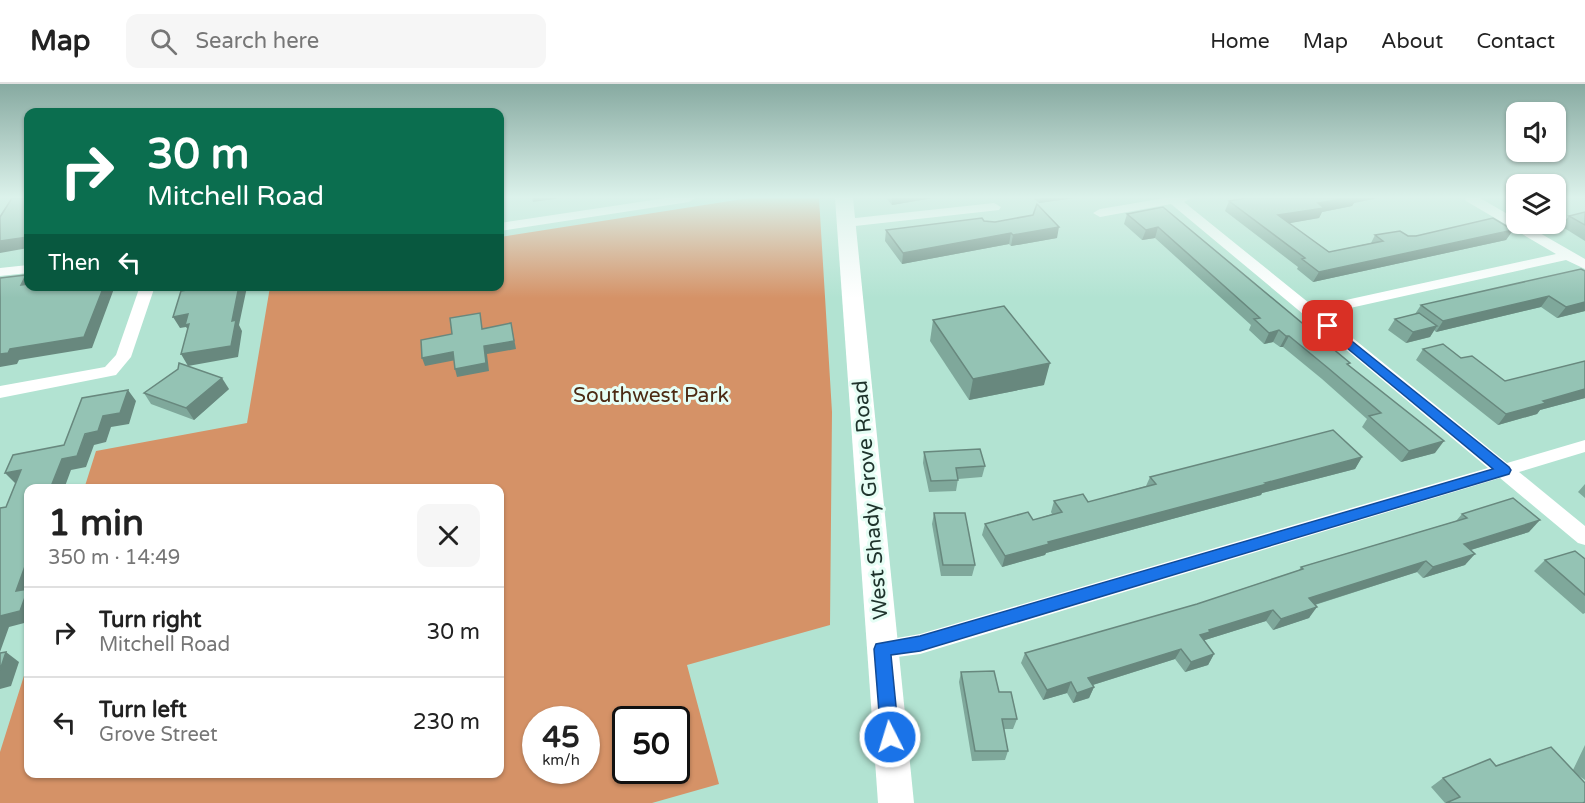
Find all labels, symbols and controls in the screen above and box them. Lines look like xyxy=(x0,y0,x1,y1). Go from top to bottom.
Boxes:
search box xyxy=(126,14,546,68)
text: Map xyxy=(30,24,90,58)
icon: search xyxy=(147,25,180,58)
text: Search here xyxy=(195,28,319,54)
text: Home xyxy=(1210,29,1270,54)
text: Map xyxy=(1303,29,1348,54)
text: About xyxy=(1381,29,1443,54)
text: Contact xyxy=(1476,29,1555,54)
map controls xyxy=(1506,102,1566,234)
button: sound xyxy=(1506,102,1566,162)
text: 30 m xyxy=(147,129,249,180)
icon: right xyxy=(48,132,126,210)
button: layers xyxy=(1506,174,1566,234)
text: Mitchell Road xyxy=(147,180,324,213)
icon: left xyxy=(113,246,146,279)
text: Then xyxy=(48,250,101,276)
pin xyxy=(1302,300,1353,351)
icon: arrive xyxy=(1311,309,1344,342)
street label: West Shady Grove Road xyxy=(848,379,893,621)
park label: Southwest Park xyxy=(573,383,729,408)
text: 1 min xyxy=(48,502,144,545)
button: close xyxy=(417,504,480,567)
text: 350 m · 14:49 xyxy=(48,546,180,570)
text: Turn right xyxy=(99,607,201,633)
icon: right xyxy=(48,616,81,649)
text: 30 m xyxy=(426,619,480,645)
text: Mitchell Road xyxy=(99,633,230,657)
text: Turn left xyxy=(99,697,187,723)
position arrow xyxy=(858,705,922,769)
icon: left xyxy=(48,706,81,739)
speed limit sign: 50 xyxy=(612,706,690,784)
text: 230 m xyxy=(413,709,480,735)
text: 45 xyxy=(542,719,580,756)
text: Grove Street xyxy=(99,723,218,747)
text: km/h xyxy=(542,751,580,769)

